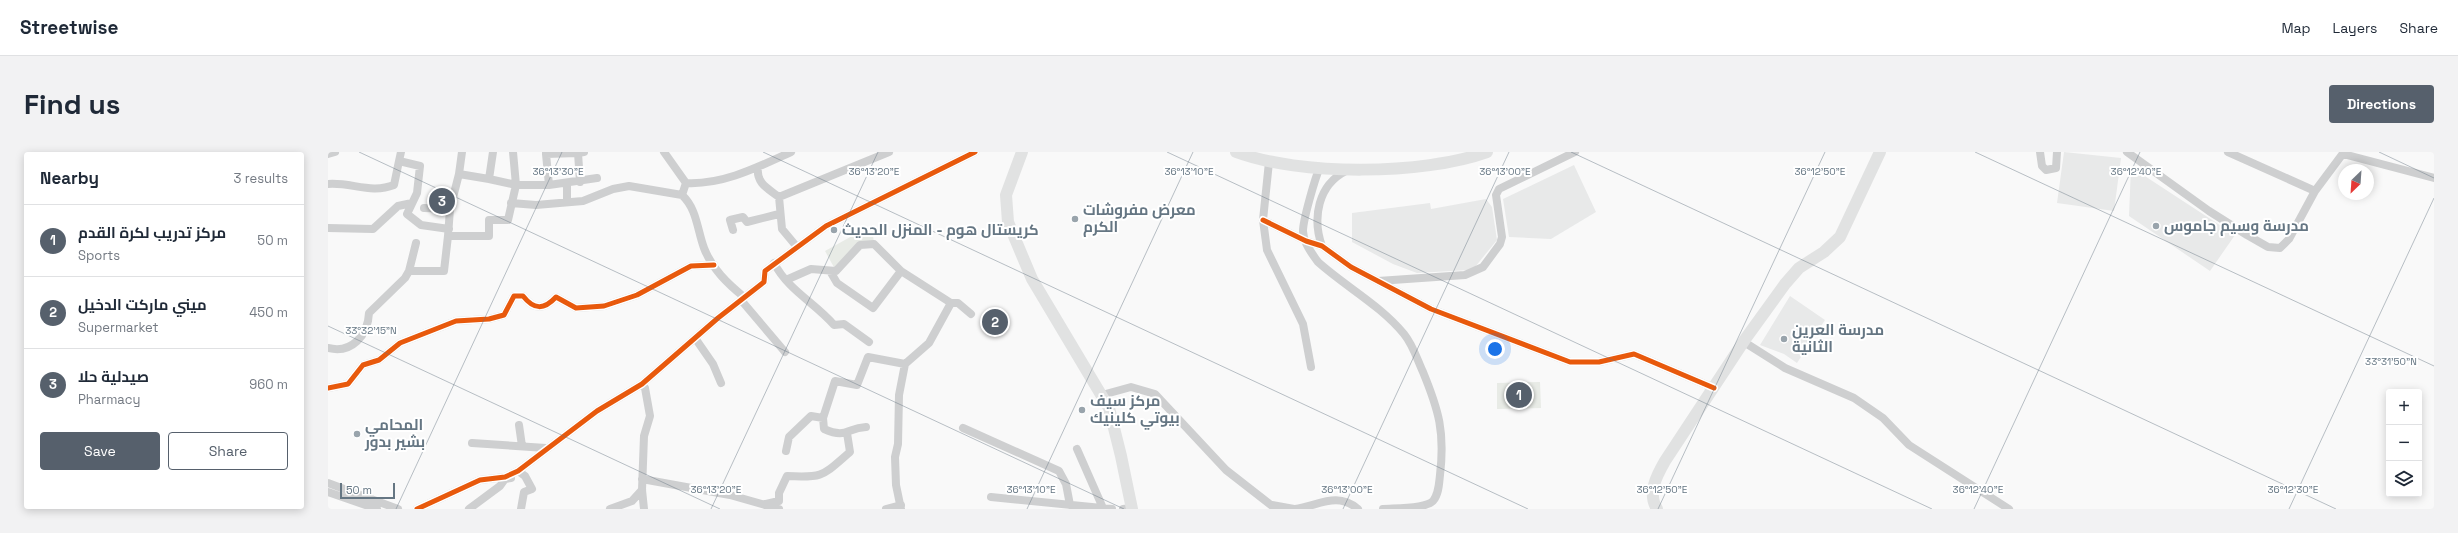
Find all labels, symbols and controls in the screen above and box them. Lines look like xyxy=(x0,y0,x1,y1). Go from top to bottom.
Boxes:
text: Streetwise xyxy=(20,15,119,40)
text: Map xyxy=(2281,19,2311,37)
text: Layers xyxy=(2333,19,2377,37)
text: Share xyxy=(2399,19,2438,37)
button: Directions xyxy=(2329,85,2434,123)
text: Find us xyxy=(24,86,121,122)
north arrow xyxy=(2338,164,2374,200)
text: 36°13'30"E xyxy=(532,165,584,178)
text: 36°13'20"E xyxy=(848,165,900,178)
text: 36°13'10"E xyxy=(1164,165,1214,178)
text: 36°13'00"E xyxy=(1479,165,1531,178)
text: 36°12'50"E xyxy=(1795,165,1846,178)
text: 36°12'40"E xyxy=(2111,165,2162,178)
text: Nearby xyxy=(40,167,99,189)
text: 3 results xyxy=(234,170,288,187)
pin: 3 xyxy=(429,186,455,216)
place label: معرض مفروشات الكرم xyxy=(1083,200,1196,237)
marker: معرض مفروشات الكرم xyxy=(1070,214,1080,224)
place label: مدرسة وسيم جاموس xyxy=(2164,216,2309,236)
place label: كريستال هوم - المنزل الحديث xyxy=(842,220,1039,240)
marker: مدرسة وسيم جاموس xyxy=(2151,221,2161,231)
text: مركز تدريب لكرة القدم xyxy=(78,223,226,242)
marker: كريستال هوم - المنزل الحديث xyxy=(829,225,839,235)
text: 1 xyxy=(50,232,56,249)
text: 50 m xyxy=(257,232,288,249)
text: Sports xyxy=(78,247,120,264)
text: ميني ماركت الدخيل xyxy=(78,295,207,314)
text: 2 xyxy=(49,304,57,321)
text: 450 m xyxy=(249,304,288,321)
pin: 2 xyxy=(982,307,1008,337)
text: Supermarket xyxy=(78,319,159,336)
place label: مدرسة العرين الثانية xyxy=(1792,320,1884,356)
text: 33°32'15"N xyxy=(345,324,397,337)
marker: مدرسة العرين الثانية xyxy=(1779,334,1789,344)
your location xyxy=(1485,339,1505,359)
text: 33°31'50"N xyxy=(2365,355,2417,368)
text: صيدلية حلا xyxy=(78,367,149,386)
text: 3 xyxy=(49,376,57,393)
text: 960 m xyxy=(249,376,288,393)
pin: 1 xyxy=(1506,380,1532,410)
map controls xyxy=(2386,389,2422,497)
button: + xyxy=(2386,389,2422,425)
text: Pharmacy xyxy=(78,391,140,408)
place label: مركز سيف بيوتي كلينيك xyxy=(1090,391,1180,430)
marker: مركز سيف بيوتي كلينيك xyxy=(1077,405,1087,415)
place label: المحامي بشير بدور xyxy=(364,415,425,451)
button: − xyxy=(2386,425,2422,461)
marker: المحامي بشير بدور xyxy=(352,429,362,439)
button: Save xyxy=(40,432,160,470)
button: Share xyxy=(168,432,288,470)
button: layers xyxy=(2386,461,2422,497)
scale bar xyxy=(340,481,395,500)
text: 50 m xyxy=(346,483,372,497)
text: 36°13'20"E xyxy=(690,483,742,496)
text: 36°13'10"E xyxy=(1006,483,1056,496)
text: 36°13'00"E xyxy=(1321,483,1373,496)
text: 36°12'50"E xyxy=(1637,483,1688,496)
text: 36°12'40"E xyxy=(1953,483,2004,496)
text: 36°12'30"E xyxy=(2267,483,2319,496)

